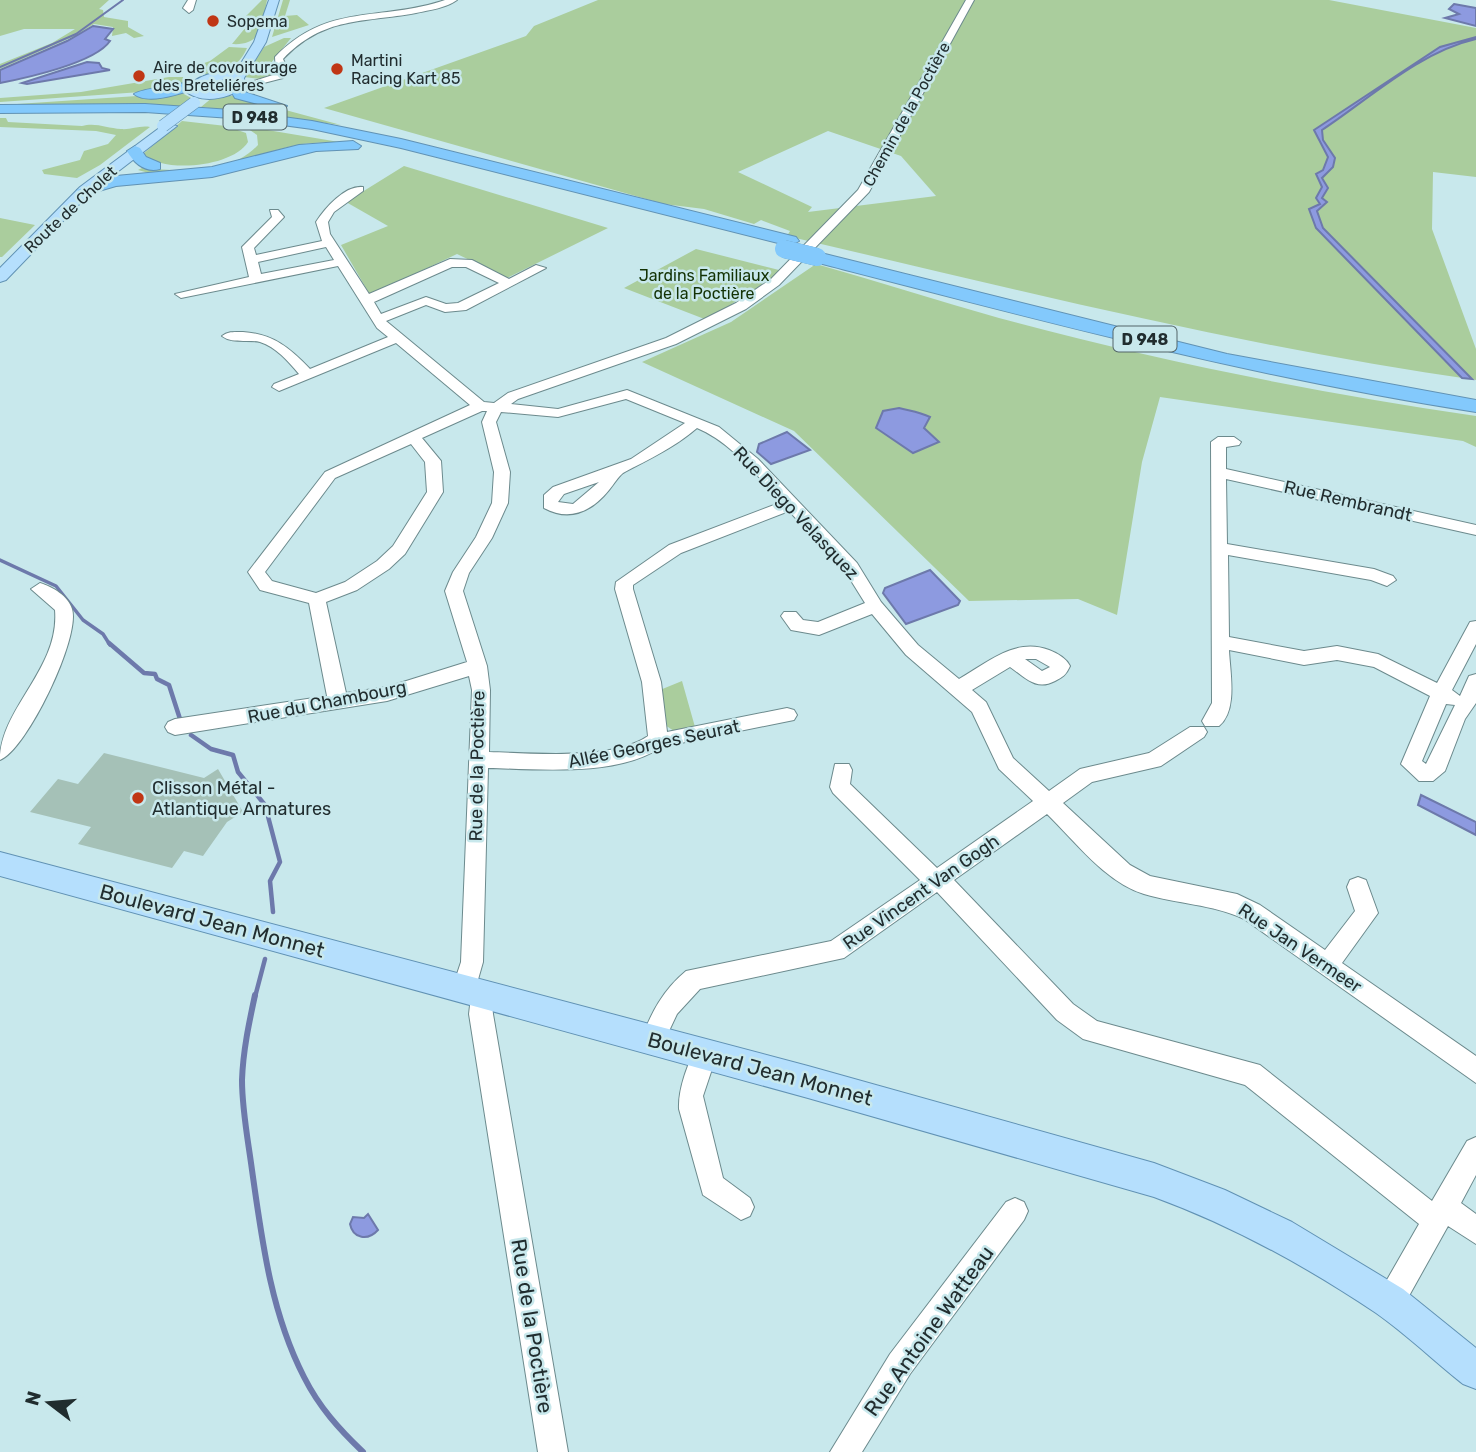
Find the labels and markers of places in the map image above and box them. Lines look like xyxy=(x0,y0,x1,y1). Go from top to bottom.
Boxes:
place label: Sopema xyxy=(227,12,288,31)
marker: Sopema xyxy=(205,13,221,29)
place label: Martini Racing Kart 85 xyxy=(351,51,460,88)
place label: Aire de covoiturage des Breteliéres xyxy=(153,58,297,95)
marker: Martini Racing Kart 85 xyxy=(329,61,345,77)
marker: Aire de covoiturage des Breteliéres xyxy=(131,68,147,84)
place label: Clisson Métal - Atlantique Armatures xyxy=(152,777,331,820)
marker: Clisson Métal - Atlantique Armatures xyxy=(130,790,146,806)

